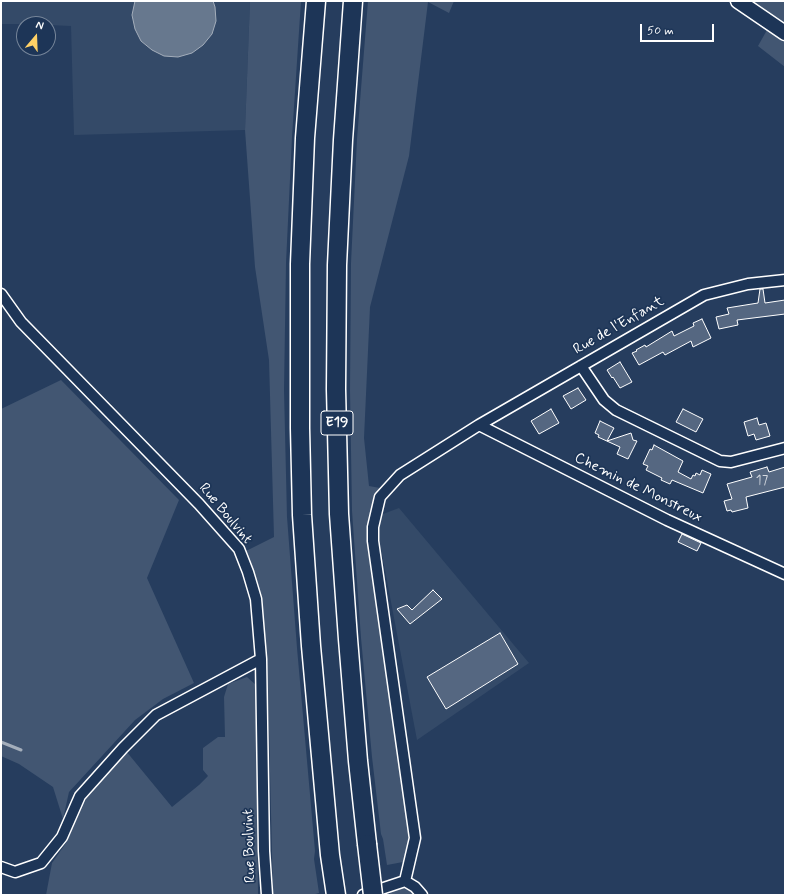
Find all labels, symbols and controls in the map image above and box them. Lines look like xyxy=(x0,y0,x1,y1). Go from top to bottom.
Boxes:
north arrow xyxy=(16,16,56,56)
scale bar xyxy=(642,16,716,42)
text: N xyxy=(34,18,45,33)
text: 50 m xyxy=(647,23,674,39)
street label: Rue de l'Enfant xyxy=(570,293,668,359)
road number: E19 xyxy=(321,411,353,435)
street label: Chemin de Monstreux xyxy=(571,449,705,527)
house number: 17 xyxy=(756,473,768,489)
street label: Rue Boulvint xyxy=(194,480,256,548)
street label: Rue Boulvint xyxy=(240,809,260,883)

